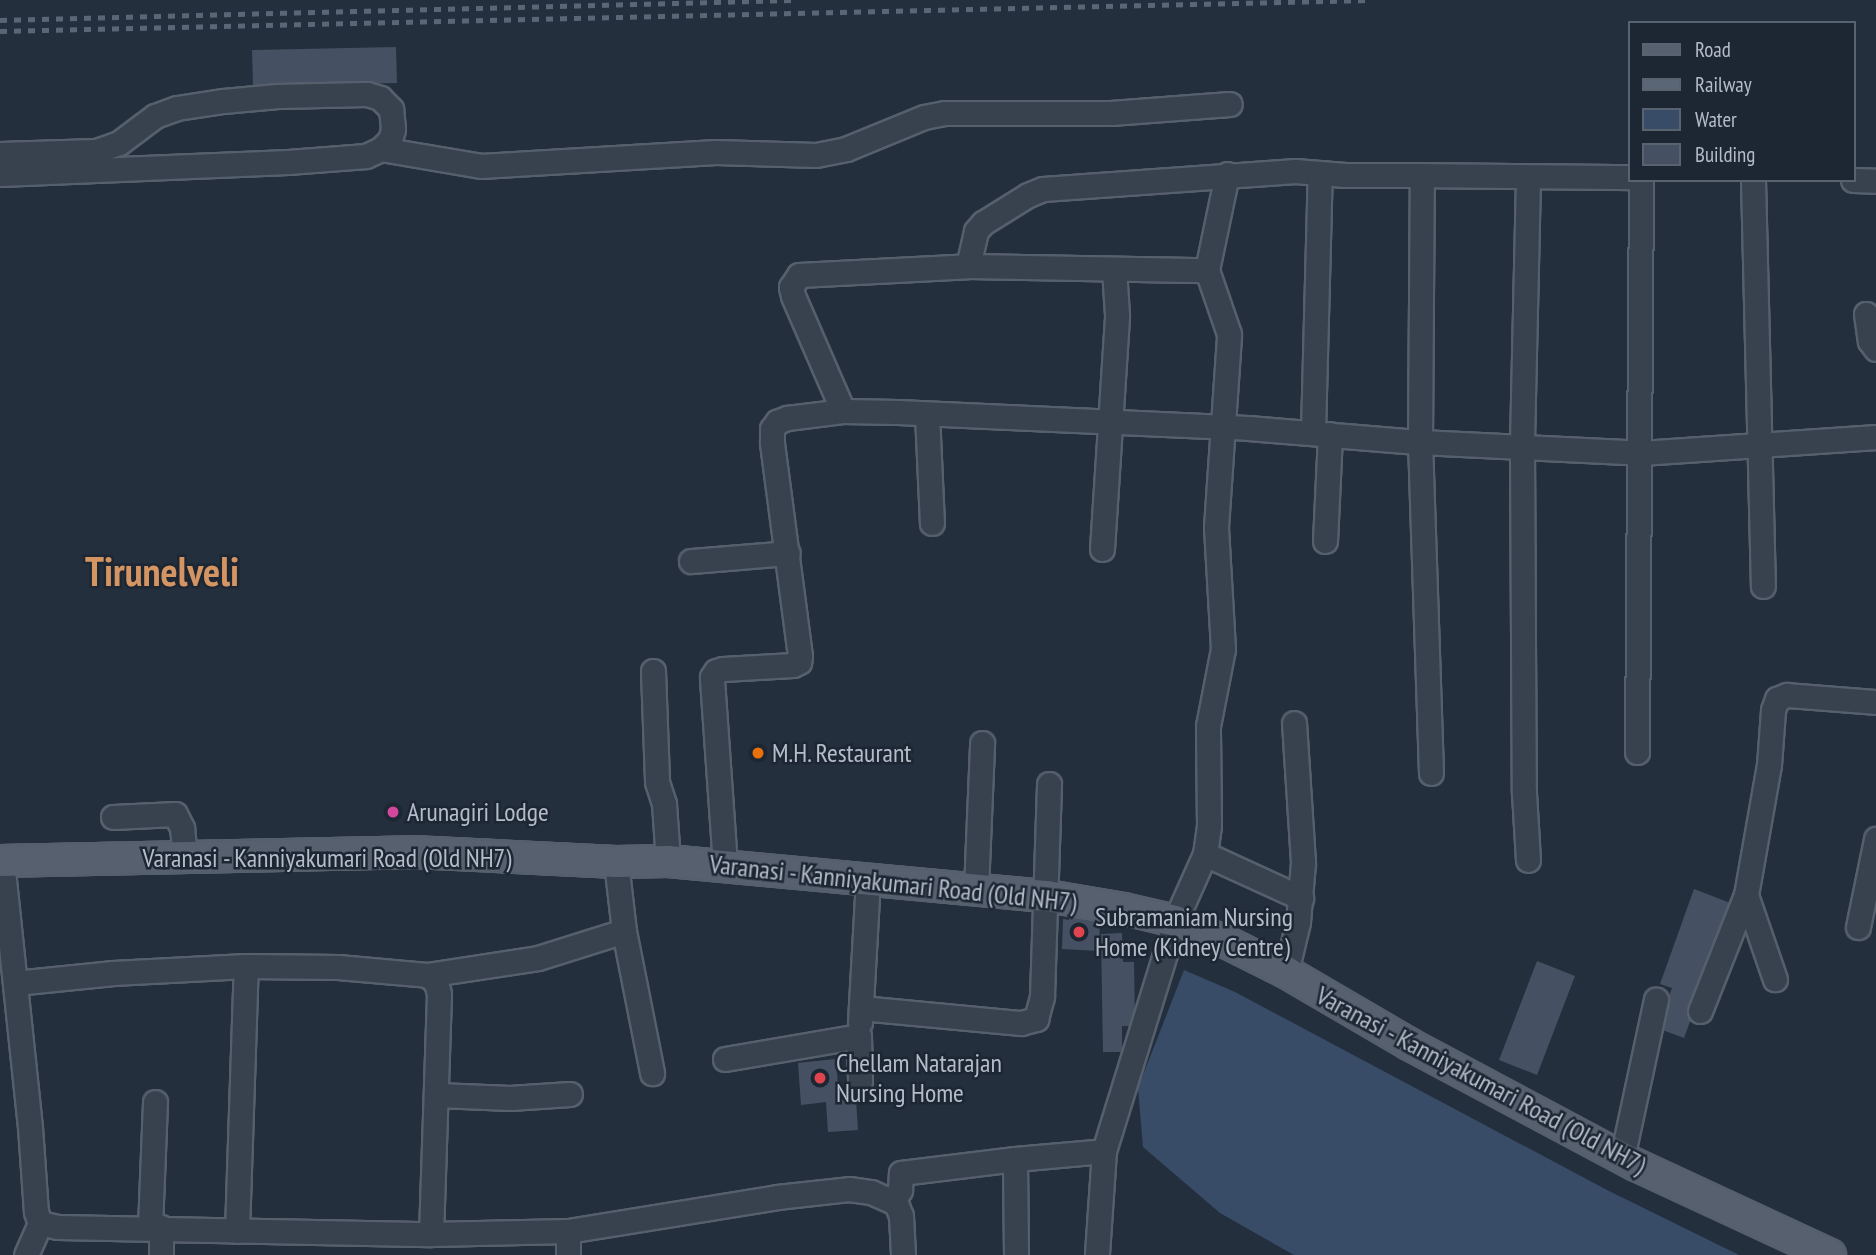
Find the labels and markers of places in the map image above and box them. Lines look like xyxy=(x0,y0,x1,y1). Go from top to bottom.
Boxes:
place label: M.H. Restaurant xyxy=(772,737,913,769)
marker: M.H. Restaurant xyxy=(750,745,766,761)
place label: Arunagiri Lodge xyxy=(407,796,549,828)
marker: Arunagiri Lodge xyxy=(385,804,401,820)
place label: Subramaniam Nursing Home (Kidney Centre) xyxy=(1095,901,1293,962)
marker: Subramaniam Nursing Home (Kidney Centre) xyxy=(1069,922,1089,942)
place label: Chellam Natarajan Nursing Home xyxy=(836,1047,1002,1108)
marker: Chellam Natarajan Nursing Home xyxy=(810,1068,830,1088)

